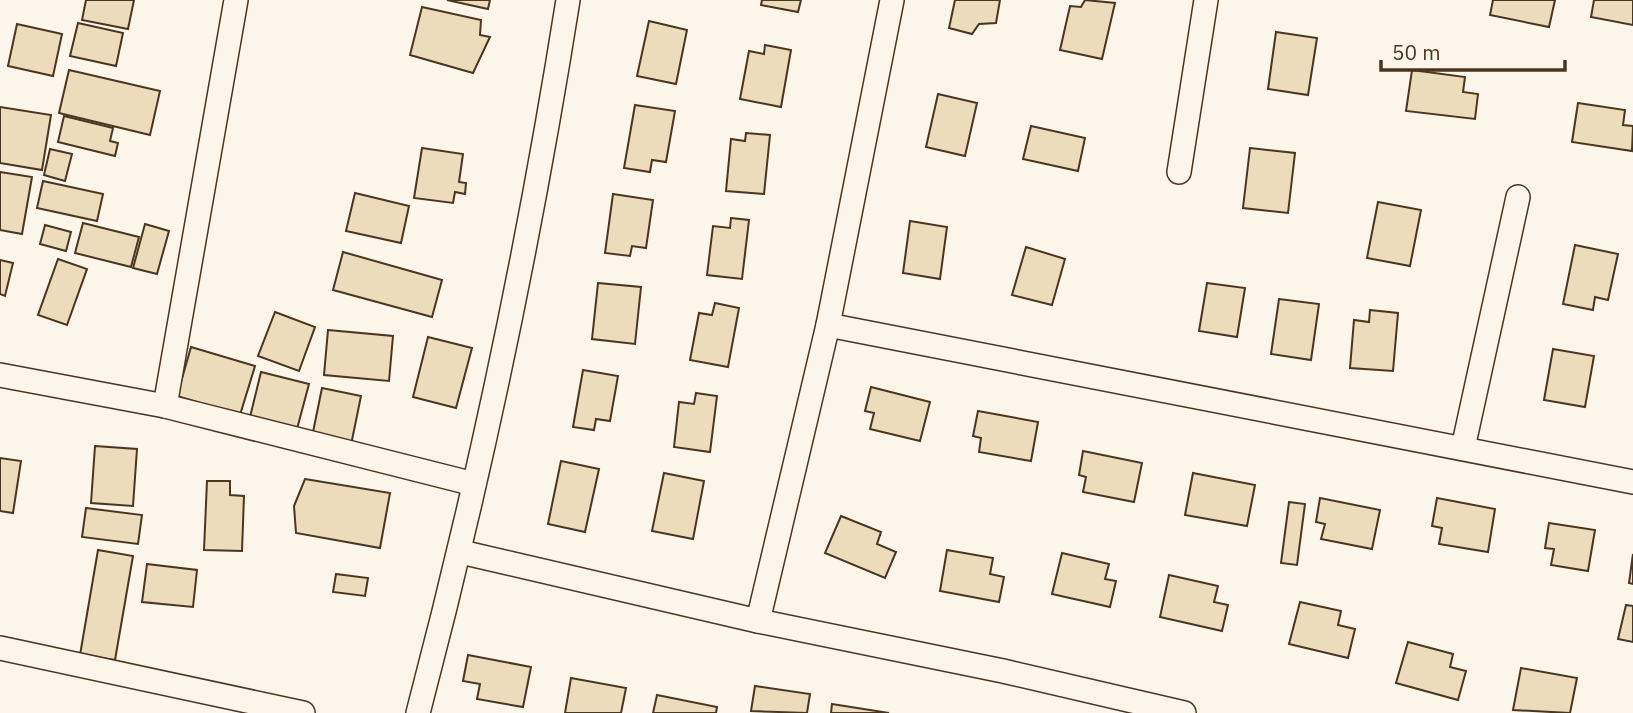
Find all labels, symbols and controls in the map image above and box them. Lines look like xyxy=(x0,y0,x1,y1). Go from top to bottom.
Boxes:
scale bar xyxy=(1381,28,1565,72)
text: 50 m xyxy=(1392,38,1441,66)

